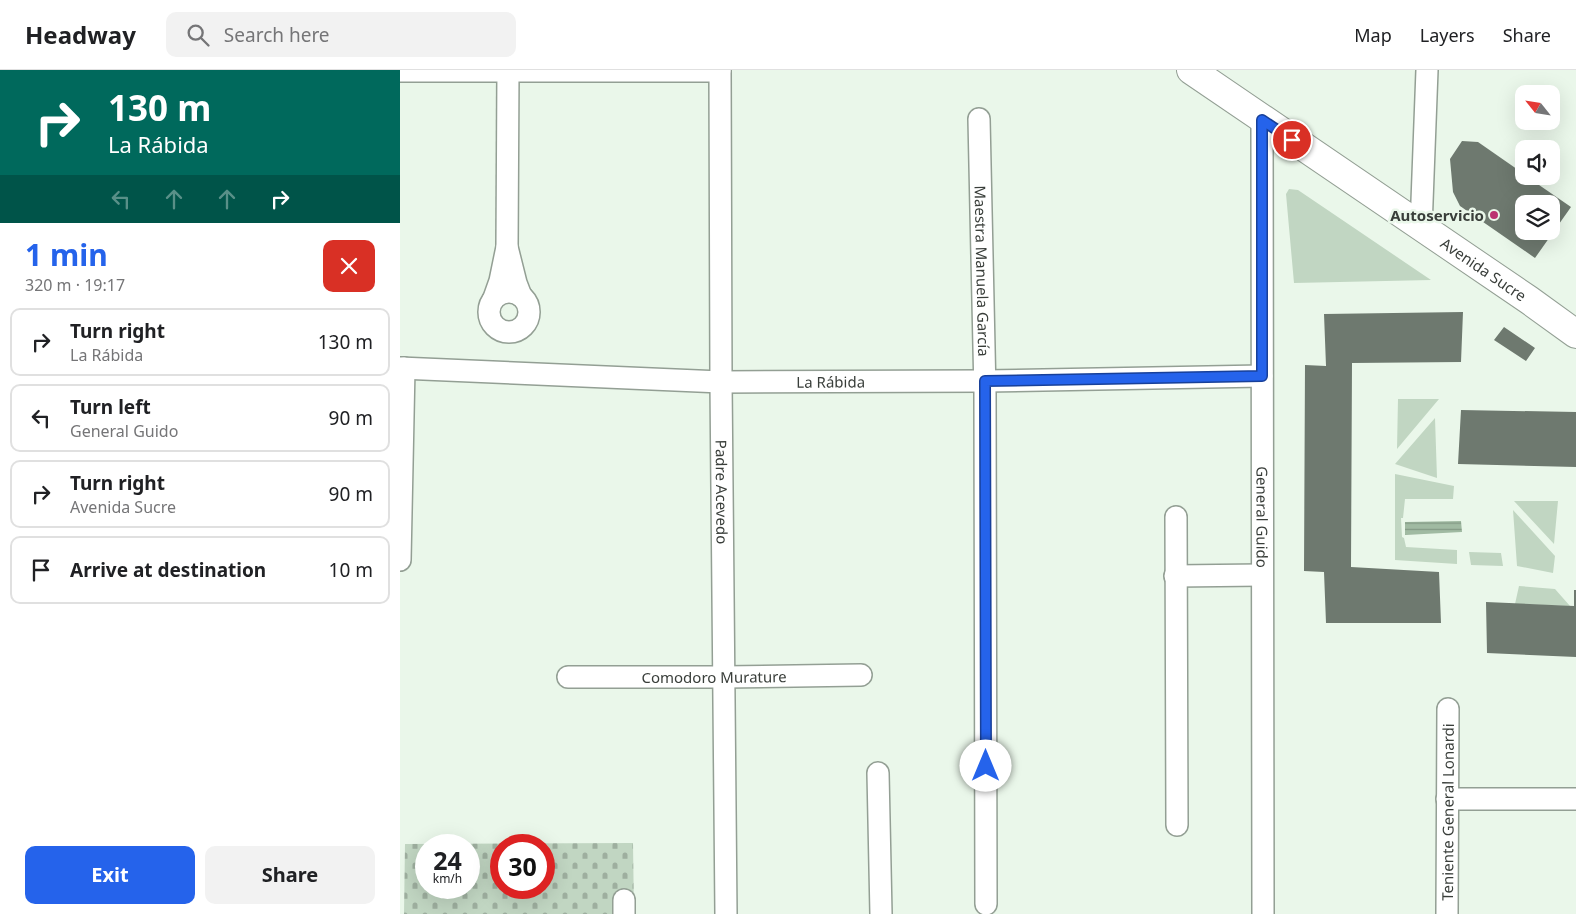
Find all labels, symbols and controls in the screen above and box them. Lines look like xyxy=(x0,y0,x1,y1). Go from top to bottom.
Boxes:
search box xyxy=(166,12,516,57)
text: Headway xyxy=(25,18,136,51)
icon: search xyxy=(184,21,212,49)
text: Search here xyxy=(224,22,330,48)
text: Map xyxy=(1354,23,1392,47)
text: Layers xyxy=(1420,23,1475,47)
text: Share xyxy=(1503,23,1551,47)
text: 130 m xyxy=(108,84,211,131)
north arrow xyxy=(1515,85,1560,130)
map controls xyxy=(1515,85,1560,240)
icon: right xyxy=(25,90,90,155)
pin xyxy=(1271,119,1313,161)
icon: arrive xyxy=(1278,126,1306,154)
text: La Rábida xyxy=(108,129,209,159)
button: sound xyxy=(1515,140,1560,185)
icon: left xyxy=(107,185,135,213)
icon: ahead xyxy=(160,185,188,213)
icon: ahead xyxy=(213,185,241,213)
icon: right xyxy=(266,185,294,213)
street label: Maestra Manuela García xyxy=(970,185,994,357)
button: layers xyxy=(1515,195,1560,240)
place label: Autoservicio xyxy=(1390,205,1484,225)
marker: Autoservicio xyxy=(1488,209,1500,221)
street label: Avenida Sucre xyxy=(1437,233,1530,305)
text: 1 min xyxy=(25,234,108,275)
button: close xyxy=(323,240,375,292)
text: 320 m · 19:17 xyxy=(25,274,125,296)
text: Turn right xyxy=(70,318,165,344)
icon: right xyxy=(27,328,55,356)
text: 130 m xyxy=(318,329,373,355)
text: La Rábida xyxy=(70,344,143,366)
street label: La Rábida xyxy=(796,371,865,392)
text: Turn left xyxy=(70,394,151,420)
icon: left xyxy=(27,404,55,432)
text: 90 m xyxy=(329,405,373,431)
text: General Guido xyxy=(70,420,178,442)
street label: Padre Acevedo xyxy=(712,440,733,544)
street label: General Guido xyxy=(1252,466,1273,568)
text: Turn right xyxy=(70,470,165,496)
icon: right xyxy=(27,480,55,508)
text: 90 m xyxy=(329,481,373,507)
text: Avenida Sucre xyxy=(70,496,176,518)
icon: arrive xyxy=(27,556,55,584)
text: Arrive at destination xyxy=(70,557,266,583)
text: 10 m xyxy=(329,557,373,583)
street label: Comodoro Murature xyxy=(641,666,787,687)
street label: Teniente General Lonardi xyxy=(1437,723,1458,901)
position arrow xyxy=(959,739,1011,791)
speed limit sign: 30 xyxy=(490,834,555,899)
text: 24 xyxy=(433,843,462,877)
button: Exit xyxy=(25,846,195,904)
button: Share xyxy=(205,846,375,904)
text: km/h xyxy=(433,870,462,887)

